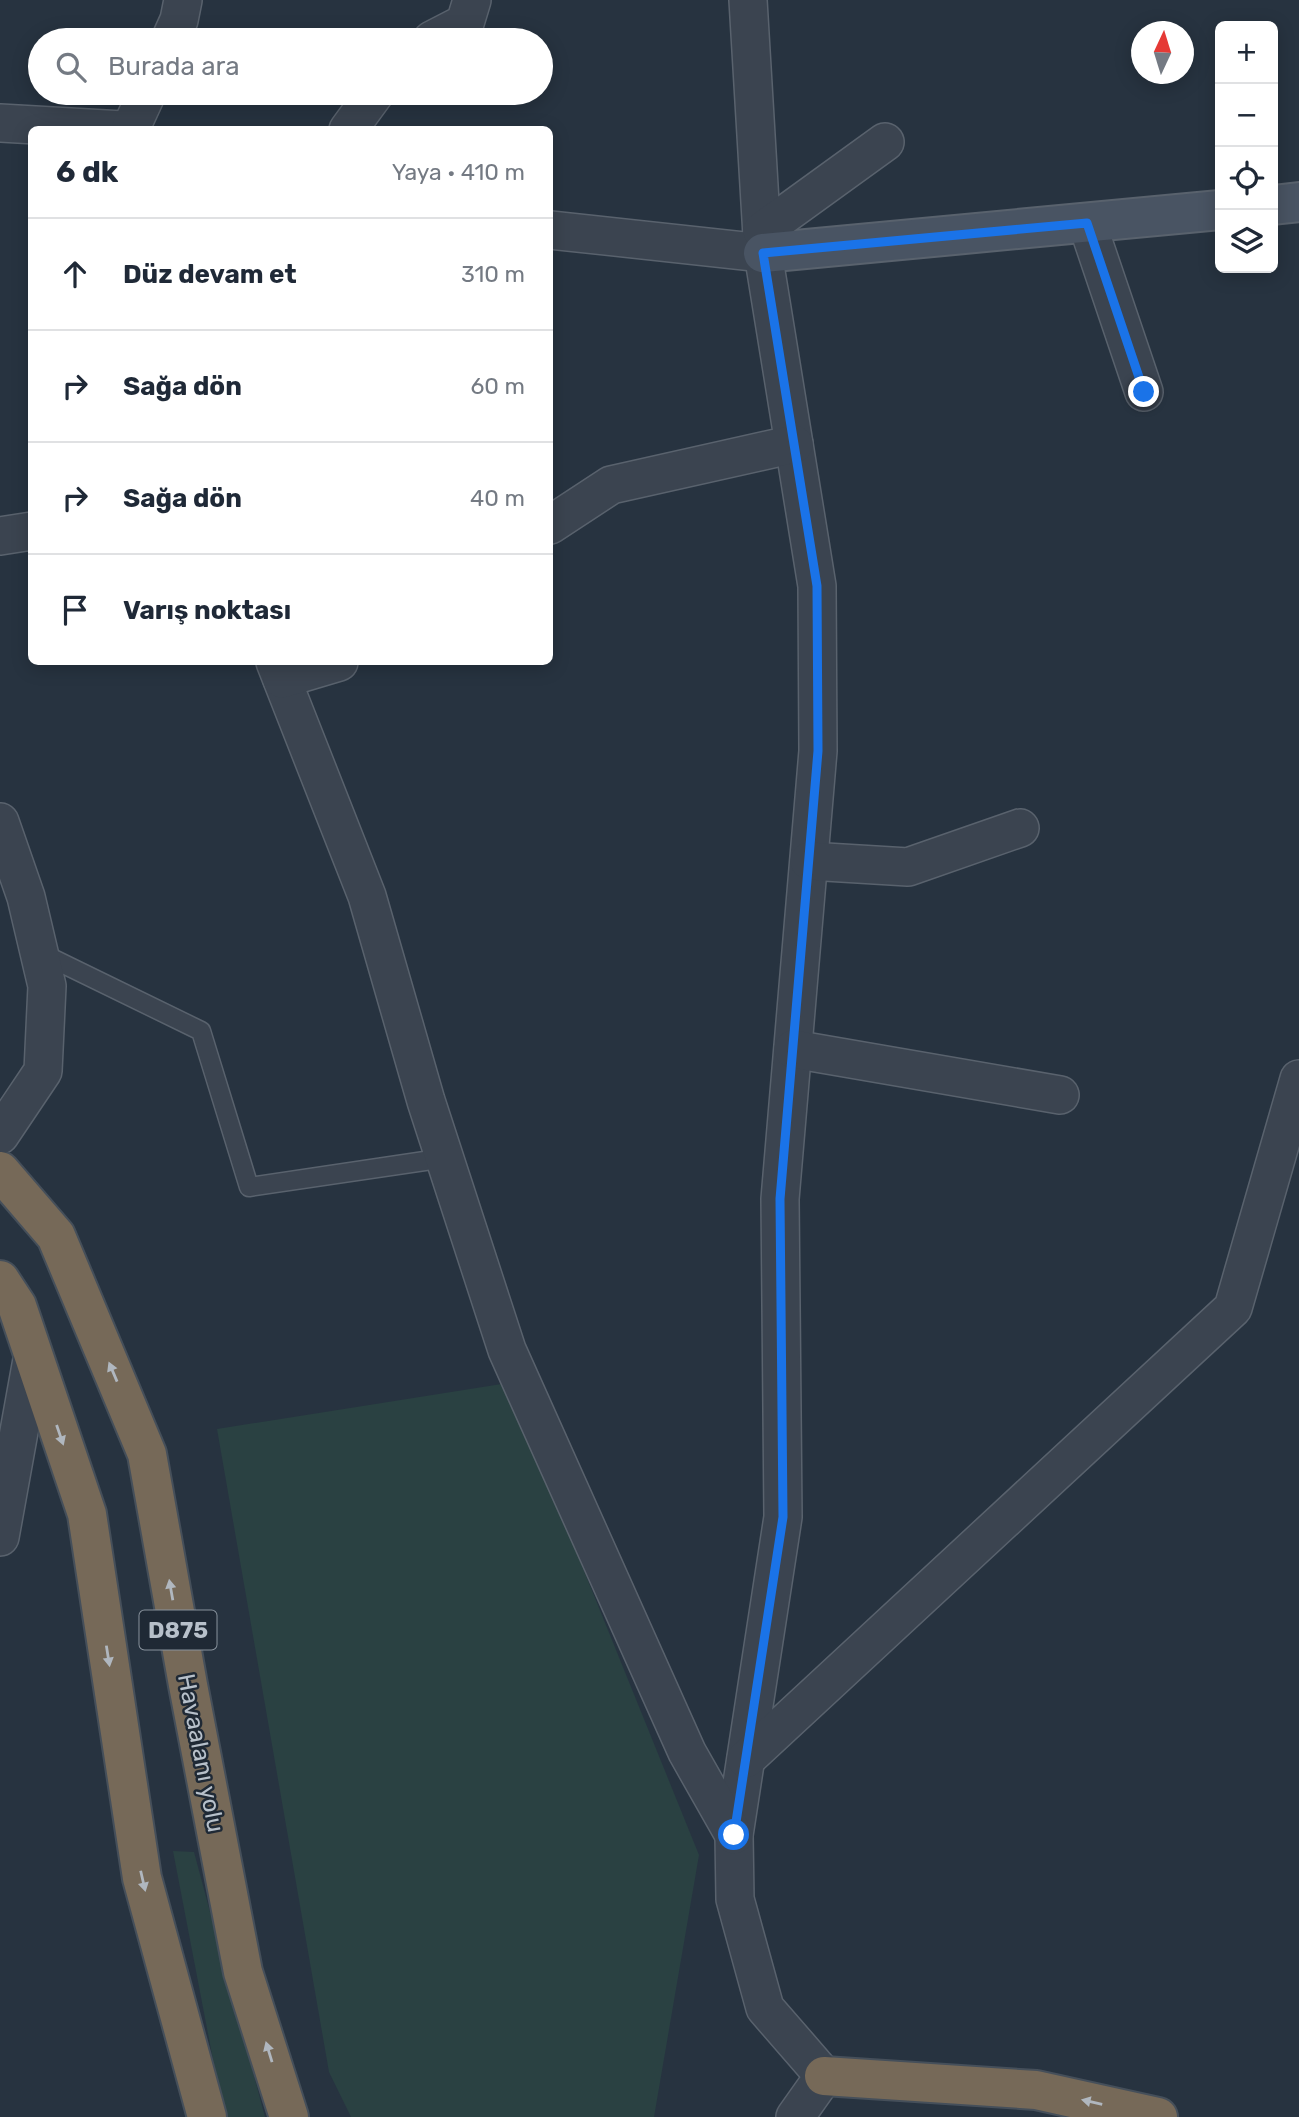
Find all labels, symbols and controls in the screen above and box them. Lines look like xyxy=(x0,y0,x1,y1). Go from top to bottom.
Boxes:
north arrow xyxy=(1131,21,1194,84)
map controls xyxy=(1215,21,1278,273)
button: + xyxy=(1215,21,1278,84)
search box xyxy=(28,28,553,105)
icon: search xyxy=(52,48,90,86)
text: Burada ara xyxy=(108,51,240,82)
button: − xyxy=(1215,84,1278,147)
button: locate xyxy=(1215,147,1278,210)
text: 6 dk xyxy=(56,154,118,190)
text: Yaya · 410 m xyxy=(392,158,525,186)
button: layers xyxy=(1215,210,1278,273)
icon: ahead xyxy=(56,255,94,293)
text: Düz devam et xyxy=(123,259,297,290)
text: 310 m xyxy=(461,260,525,288)
icon: right xyxy=(56,367,94,405)
text: Sağa dön xyxy=(123,371,242,402)
text: 60 m xyxy=(470,372,525,400)
route end xyxy=(1128,376,1159,407)
icon: right xyxy=(56,479,94,517)
text: Sağa dön xyxy=(123,483,242,514)
text: 40 m xyxy=(470,484,525,512)
icon: arrive xyxy=(56,591,94,629)
text: Varış noktası xyxy=(123,595,291,626)
one-way arrow xyxy=(107,1361,118,1382)
one-way arrow xyxy=(55,1424,66,1445)
one-way arrow xyxy=(165,1579,176,1601)
road number: D875 xyxy=(140,1610,216,1650)
one-way arrow xyxy=(103,1645,114,1667)
street label: Havaalanı yolu xyxy=(172,1671,230,1835)
route start xyxy=(718,1819,749,1850)
one-way arrow xyxy=(138,1870,149,1892)
one-way arrow xyxy=(263,2041,273,2062)
one-way arrow xyxy=(1081,2096,1103,2107)

